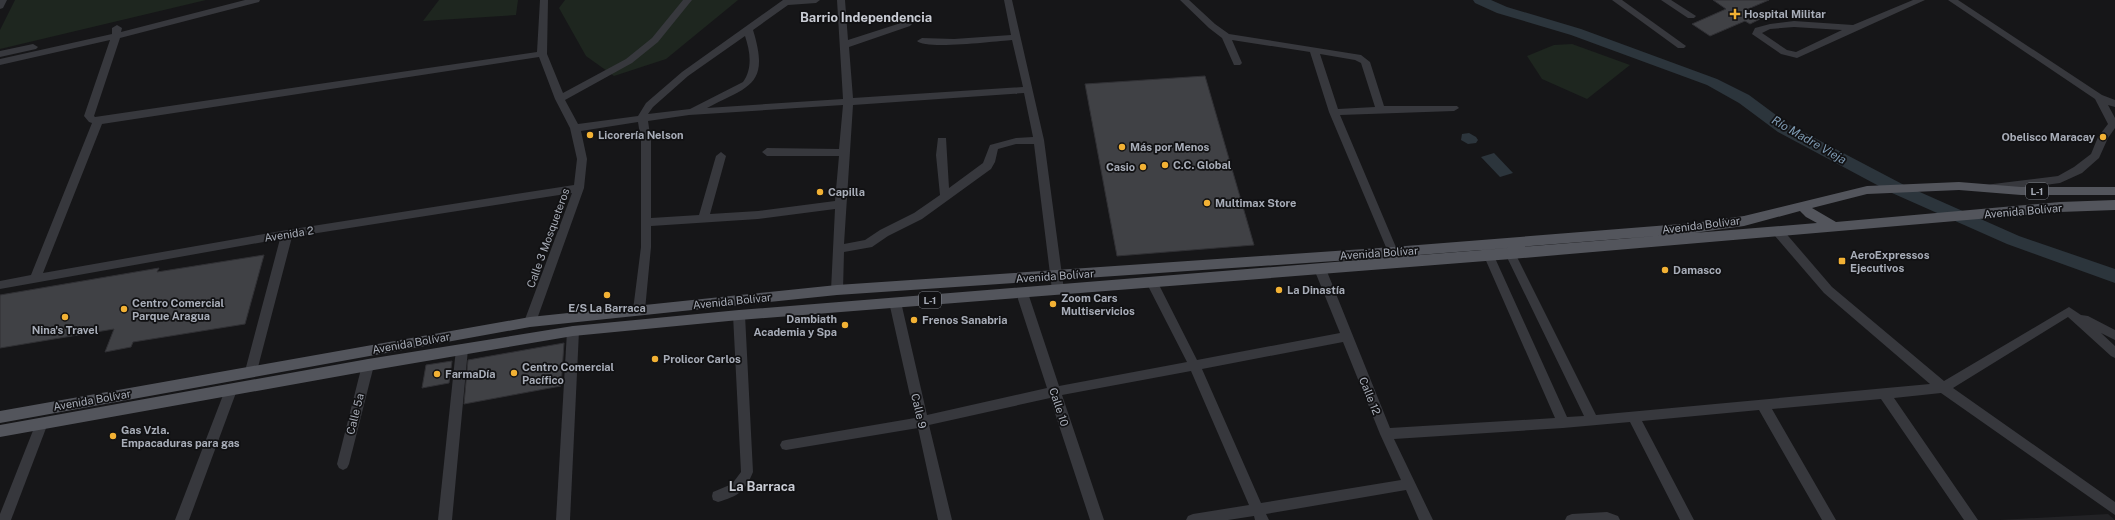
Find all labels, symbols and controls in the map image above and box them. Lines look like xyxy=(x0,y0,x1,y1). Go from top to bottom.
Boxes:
marker: Hospital Militar xyxy=(1729,8,1741,20)
place label: Hospital Militar xyxy=(1744,8,1826,20)
district label: Barrio Independencia xyxy=(800,10,932,25)
water label: Río Madre Vieja xyxy=(1769,113,1849,167)
place label: Licorería Nelson xyxy=(598,129,684,141)
marker: Licorería Nelson xyxy=(585,130,595,140)
place label: Obelisco Maracay xyxy=(2002,131,2096,143)
marker: Obelisco Maracay xyxy=(2098,132,2108,142)
place label: Más por Menos xyxy=(1130,141,1210,153)
marker: Más por Menos xyxy=(1117,142,1127,152)
place label: C.C. Global xyxy=(1173,159,1232,171)
marker: C.C. Global xyxy=(1160,160,1170,170)
place label: Casio xyxy=(1106,161,1135,173)
marker: Casio xyxy=(1138,162,1148,172)
road number: L-1 xyxy=(2026,183,2048,199)
street label: Calle 3 Mosqueteros xyxy=(524,186,572,289)
place label: Capilla xyxy=(828,186,865,198)
marker: Capilla xyxy=(815,187,825,197)
place label: Multimax Store xyxy=(1215,197,1296,209)
marker: Multimax Store xyxy=(1202,198,1212,208)
street label: Avenida Bolívar xyxy=(1983,202,2063,220)
street label: Avenida Bolívar xyxy=(1661,214,1741,236)
street label: Avenida 2 xyxy=(263,224,315,244)
street label: Avenida Bolívar xyxy=(1339,244,1419,262)
place label: AeroExpressos Ejecutivos xyxy=(1850,249,1930,274)
marker: AeroExpressos Ejecutivos xyxy=(1837,256,1847,266)
place label: Damasco xyxy=(1673,264,1721,276)
marker: Damasco xyxy=(1660,265,1670,275)
street label: Avenida Bolívar xyxy=(1015,267,1095,285)
place label: La Dinastía xyxy=(1287,284,1345,296)
marker: La Dinastía xyxy=(1274,285,1284,295)
marker: E/S La Barraca xyxy=(602,290,612,300)
street label: Avenida Bolívar xyxy=(692,291,772,311)
road number: L-1 xyxy=(919,292,941,308)
place label: Zoom Cars Multiservicios xyxy=(1061,292,1135,317)
place label: Centro Comercial Parque Aragua xyxy=(132,297,225,322)
marker: Zoom Cars Multiservicios xyxy=(1048,299,1058,309)
place label: E/S La Barraca xyxy=(568,302,646,314)
marker: Centro Comercial Parque Aragua xyxy=(119,304,129,314)
marker: Nina's Travel xyxy=(60,312,70,322)
place label: Dambiath Academia y Spa xyxy=(753,313,837,338)
place label: Frenos Sanabria xyxy=(922,314,1008,326)
marker: Frenos Sanabria xyxy=(909,315,919,325)
marker: Dambiath Academia y Spa xyxy=(840,320,850,330)
place label: Nina's Travel xyxy=(32,324,99,336)
street label: Avenida Bolívar xyxy=(371,330,451,356)
place label: Prolicor Carlos xyxy=(663,353,741,365)
marker: Prolicor Carlos xyxy=(650,354,660,364)
place label: Centro Comercial Pacífico xyxy=(522,361,615,386)
place label: FarmaDía xyxy=(445,368,496,380)
marker: Centro Comercial Pacífico xyxy=(509,368,519,378)
marker: FarmaDía xyxy=(432,369,442,379)
street label: Calle 12 xyxy=(1357,375,1383,417)
street label: Calle 10 xyxy=(1047,386,1071,428)
street label: Avenida Bolívar xyxy=(52,387,132,413)
street label: Calle 5a xyxy=(344,392,366,436)
street label: Calle 9 xyxy=(909,392,929,430)
place label: Gas Vzla. Empacaduras para gas xyxy=(121,424,240,449)
marker: Gas Vzla. Empacaduras para gas xyxy=(108,431,118,441)
district label: La Barraca xyxy=(729,479,795,494)

